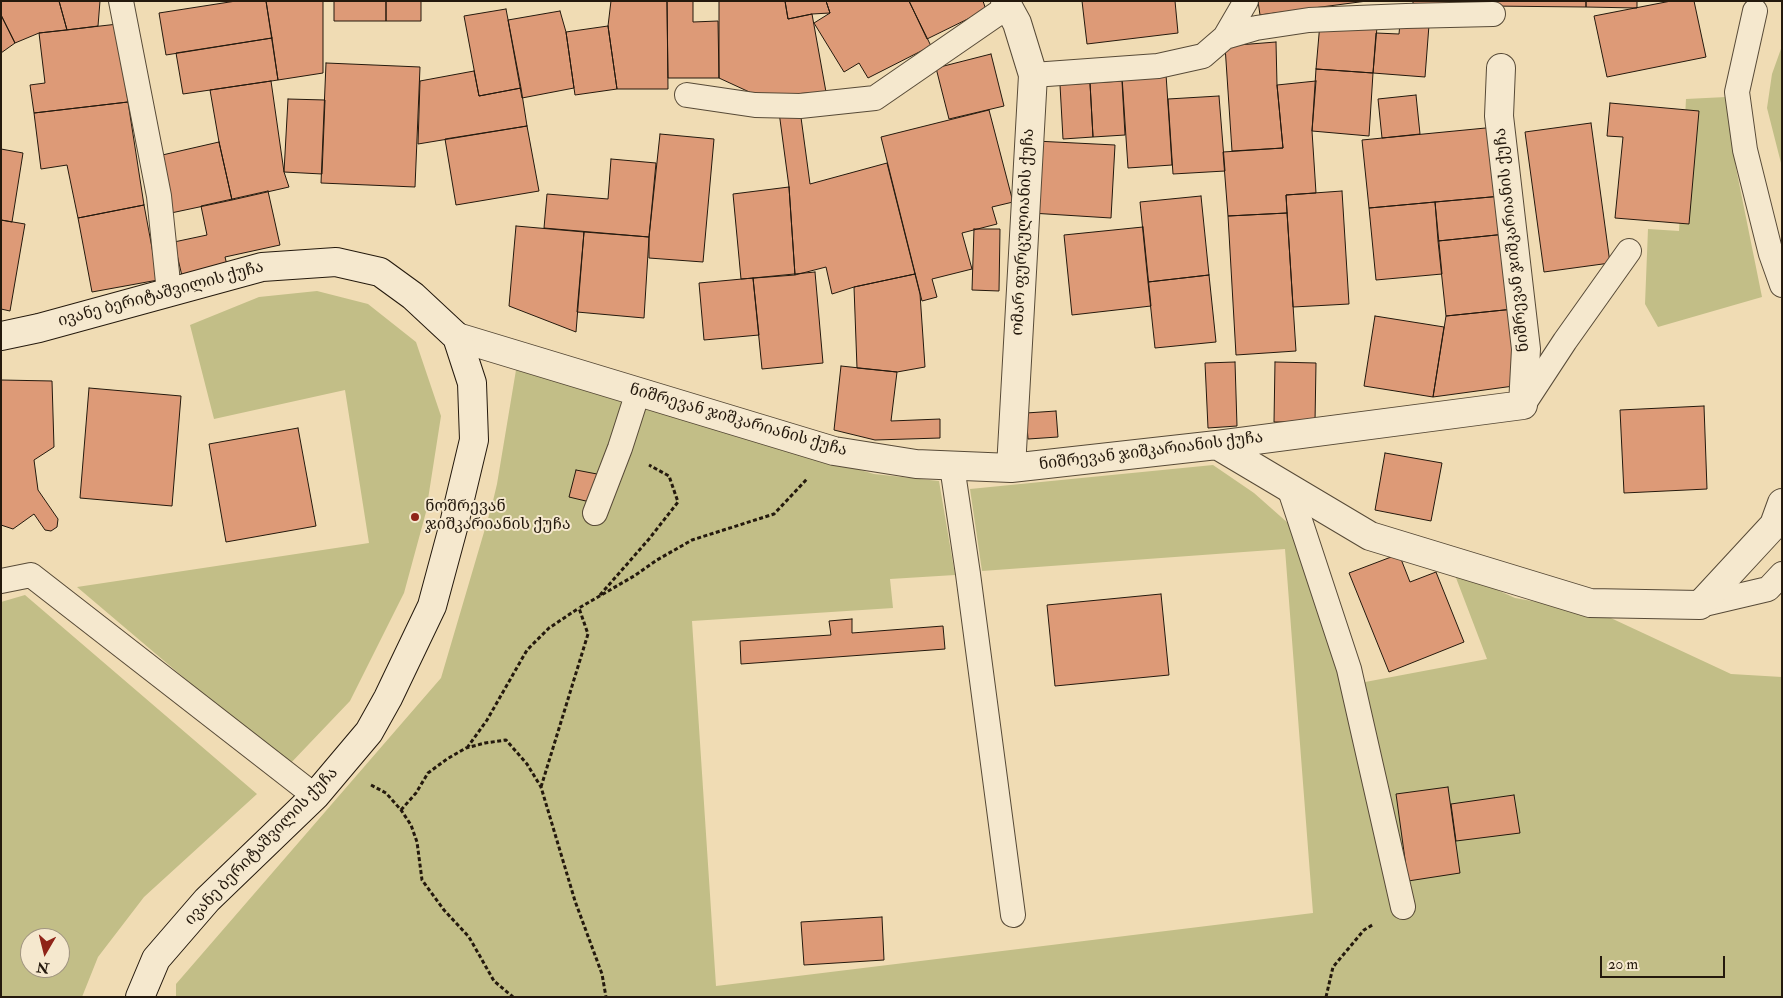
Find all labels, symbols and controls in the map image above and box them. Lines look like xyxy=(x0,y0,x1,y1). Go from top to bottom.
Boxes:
street label: ნიშრევან ჯიშკარიანის ქუჩა xyxy=(1492,127,1534,353)
street label: ომარ ფურცულიანის ქუჩა xyxy=(1009,128,1039,336)
street label: ივანე ბერიტაშვილის ქუჩა xyxy=(56,258,266,332)
street label: ნიშრევან ჯიშკარიანის ქუჩა xyxy=(627,381,849,461)
street label: ნიშრევან ჯიშკარიანის ქუჩა xyxy=(1038,429,1264,475)
place label: ნოშრევან ჯიშკარიანის ქუჩა xyxy=(425,498,571,536)
marker: ნოშრევან ჯიშკარიანის ქუჩა xyxy=(409,511,421,523)
street label: ივანე ბერიტაშვილის ქუჩა xyxy=(181,764,343,930)
north arrow xyxy=(20,928,70,978)
scale bar xyxy=(1603,946,1728,978)
text: 20 m xyxy=(1608,955,1638,974)
text: N xyxy=(36,958,50,977)

